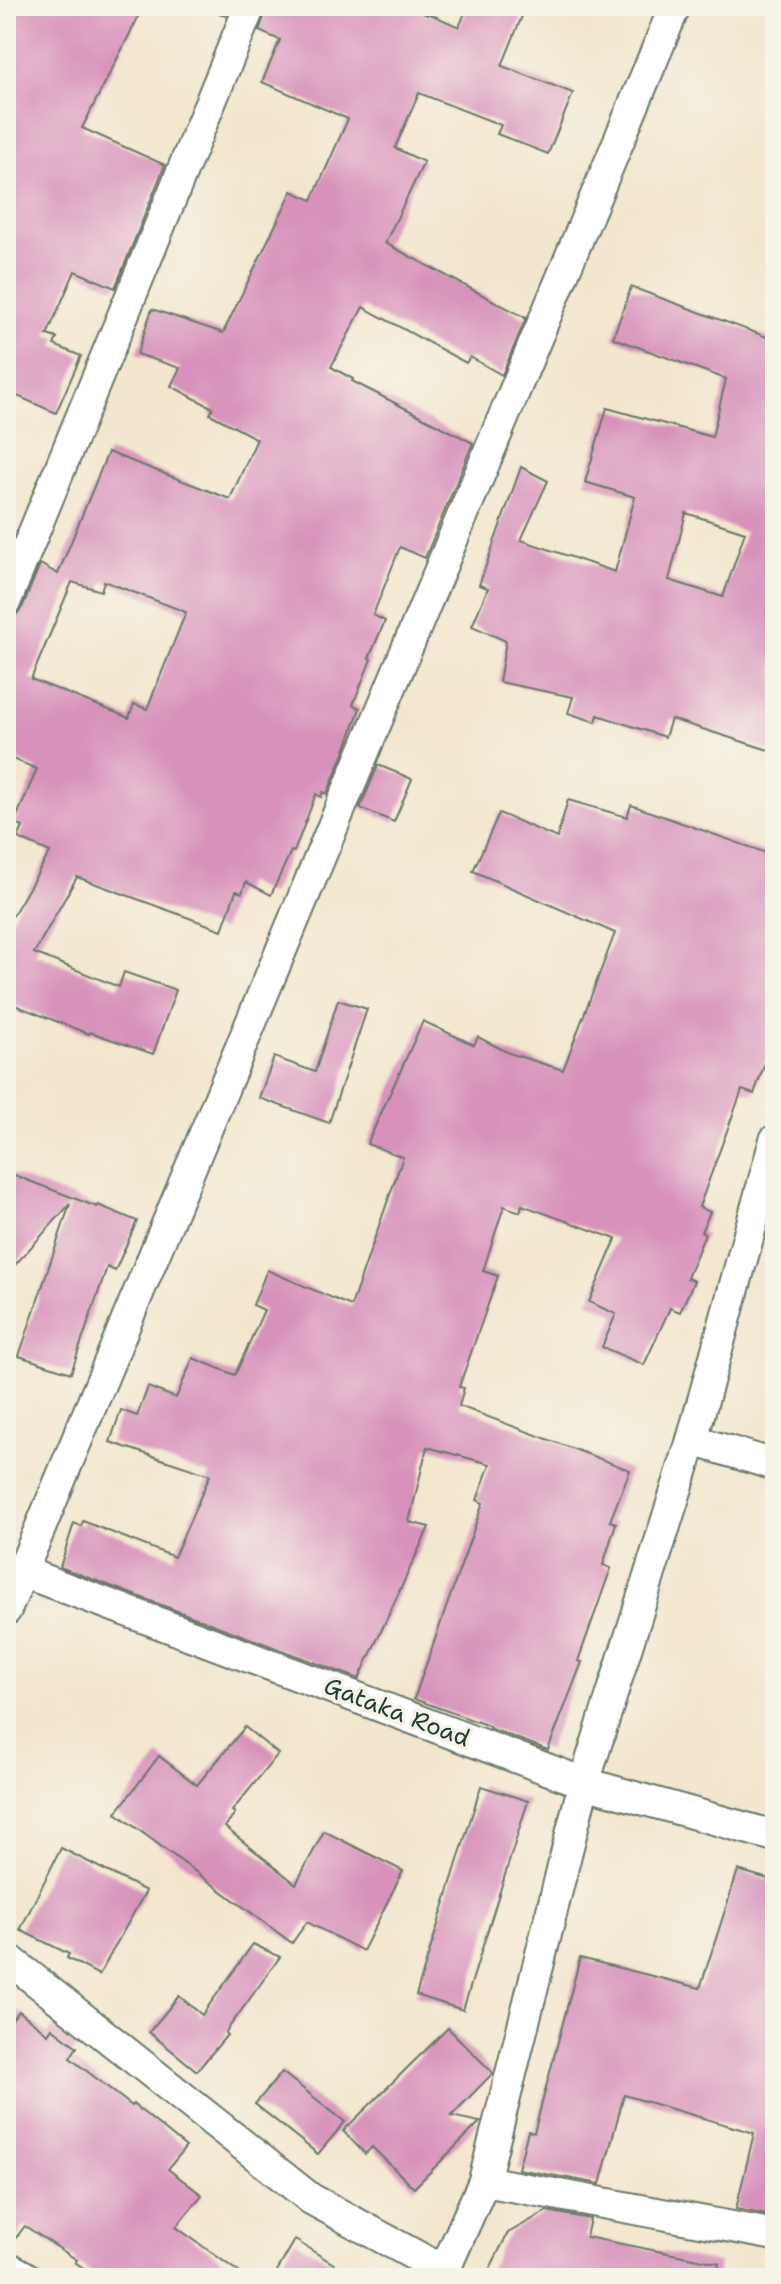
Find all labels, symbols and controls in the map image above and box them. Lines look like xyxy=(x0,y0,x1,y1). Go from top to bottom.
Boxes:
street label: Gataka Road xyxy=(319,1669,475,1755)

